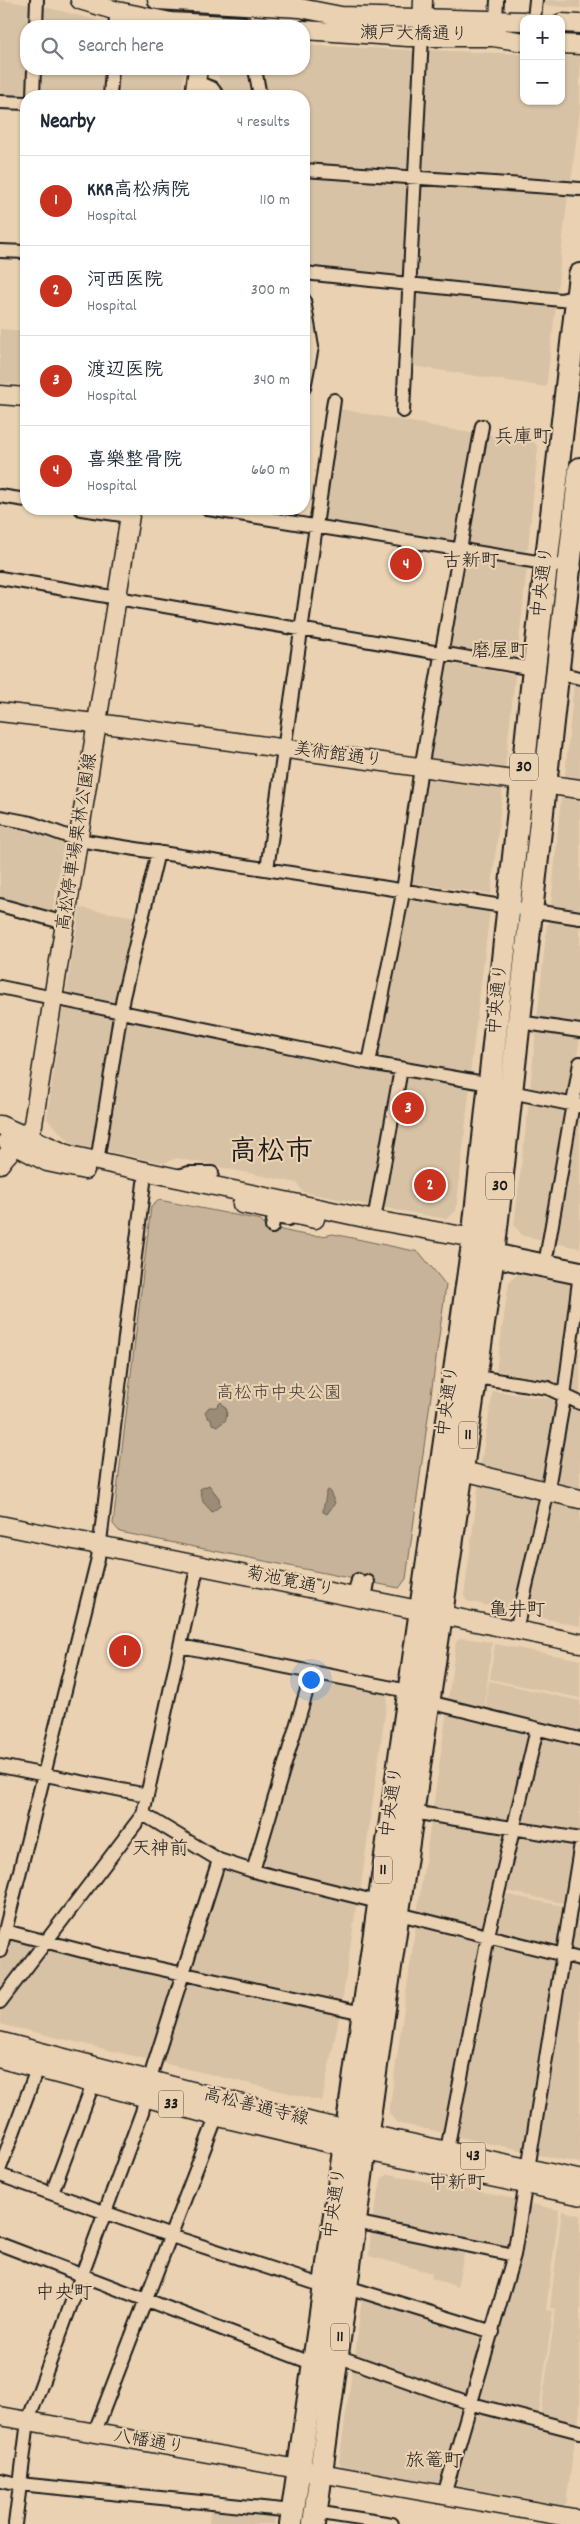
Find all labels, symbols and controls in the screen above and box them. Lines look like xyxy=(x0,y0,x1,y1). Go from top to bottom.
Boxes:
map controls xyxy=(520,15,565,105)
button: + xyxy=(520,15,565,60)
search box xyxy=(20,20,310,75)
street label: 瀬戸大橋通り xyxy=(360,22,468,48)
icon: search xyxy=(38,34,66,62)
text: Search here xyxy=(78,34,164,61)
button: − xyxy=(520,60,565,105)
text: Nearby xyxy=(40,108,95,138)
text: 4 results xyxy=(237,111,290,134)
text: KKR高松病院 xyxy=(87,178,190,205)
text: 1 xyxy=(54,189,58,212)
text: 110 m xyxy=(260,189,290,212)
text: Hospital xyxy=(87,205,137,228)
text: 河西医院 xyxy=(87,268,163,295)
text: 2 xyxy=(53,279,60,302)
text: 300 m xyxy=(251,279,290,302)
text: Hospital xyxy=(87,295,137,318)
text: 渡辺医院 xyxy=(87,358,163,385)
text: 3 xyxy=(52,369,60,392)
text: 340 m xyxy=(253,369,290,392)
text: Hospital xyxy=(87,385,137,408)
district label: 兵庫町 xyxy=(494,425,552,452)
text: 喜樂整骨院 xyxy=(87,448,182,475)
text: 4 xyxy=(53,459,59,482)
text: 660 m xyxy=(251,459,290,482)
text: Hospital xyxy=(87,475,137,498)
pin: 4 xyxy=(390,545,422,583)
street label: 中央通り xyxy=(527,545,561,619)
district label: 古新町 xyxy=(442,549,500,576)
district label: 磨屋町 xyxy=(471,639,529,666)
street label: 美術館通り xyxy=(292,737,384,775)
street label: 高松停車場栗林公園線 xyxy=(52,751,104,933)
road number: 30 xyxy=(510,754,538,780)
street label: 中央通り xyxy=(483,962,515,1036)
pin: 3 xyxy=(392,1089,424,1127)
district label: 高松市 xyxy=(229,1134,313,1174)
pin: 2 xyxy=(414,1166,446,1204)
road number: 30 xyxy=(486,1172,514,1200)
street label: 中央通り xyxy=(432,1364,466,1438)
park label: 高松市中央公園 xyxy=(216,1382,342,1407)
road number: 11 xyxy=(459,1422,477,1448)
street label: 菊池寛通り xyxy=(243,1561,337,1605)
district label: 亀井町 xyxy=(488,1598,546,1625)
pin: 1 xyxy=(109,1632,141,1670)
your location xyxy=(298,1667,324,1693)
street label: 中央通り xyxy=(376,1765,410,1839)
district label: 天神前 xyxy=(131,1837,189,1864)
road number: 11 xyxy=(374,1856,392,1884)
street label: 高松善通寺線 xyxy=(201,2083,311,2133)
road number: 33 xyxy=(158,2090,184,2118)
road number: 43 xyxy=(460,2142,486,2170)
street label: 中央通り xyxy=(319,2166,353,2240)
district label: 中新町 xyxy=(428,2171,486,2198)
district label: 中央町 xyxy=(35,2281,93,2308)
road number: 11 xyxy=(331,2324,349,2350)
street label: 八幡通り xyxy=(111,2424,187,2462)
district label: 旅篭町 xyxy=(405,2449,463,2476)

